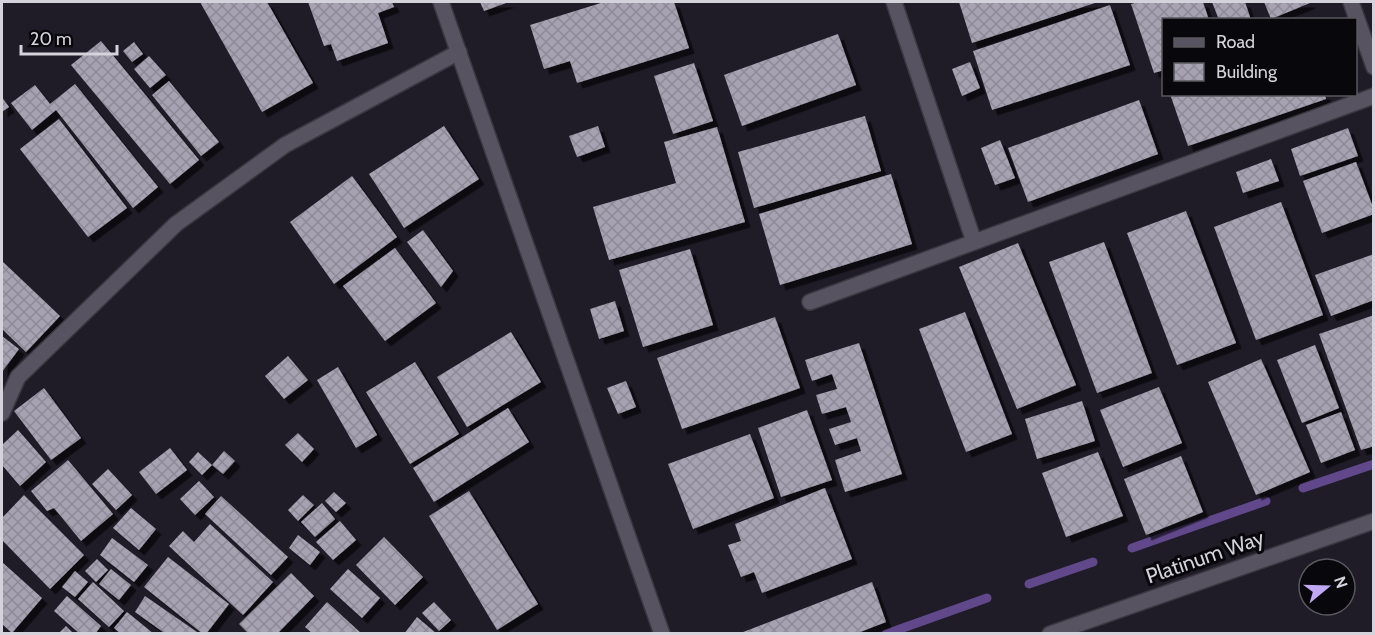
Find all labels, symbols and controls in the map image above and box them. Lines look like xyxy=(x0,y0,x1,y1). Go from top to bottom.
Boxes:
scale bar xyxy=(21,18,117,56)
legend xyxy=(1162,18,1357,96)
text: 20 m xyxy=(30,28,72,50)
text: Road xyxy=(1216,31,1255,53)
text: Building xyxy=(1216,61,1278,83)
street label: Platinum Way xyxy=(1142,524,1268,588)
north arrow xyxy=(1297,557,1357,617)
text: N xyxy=(1330,574,1352,591)

